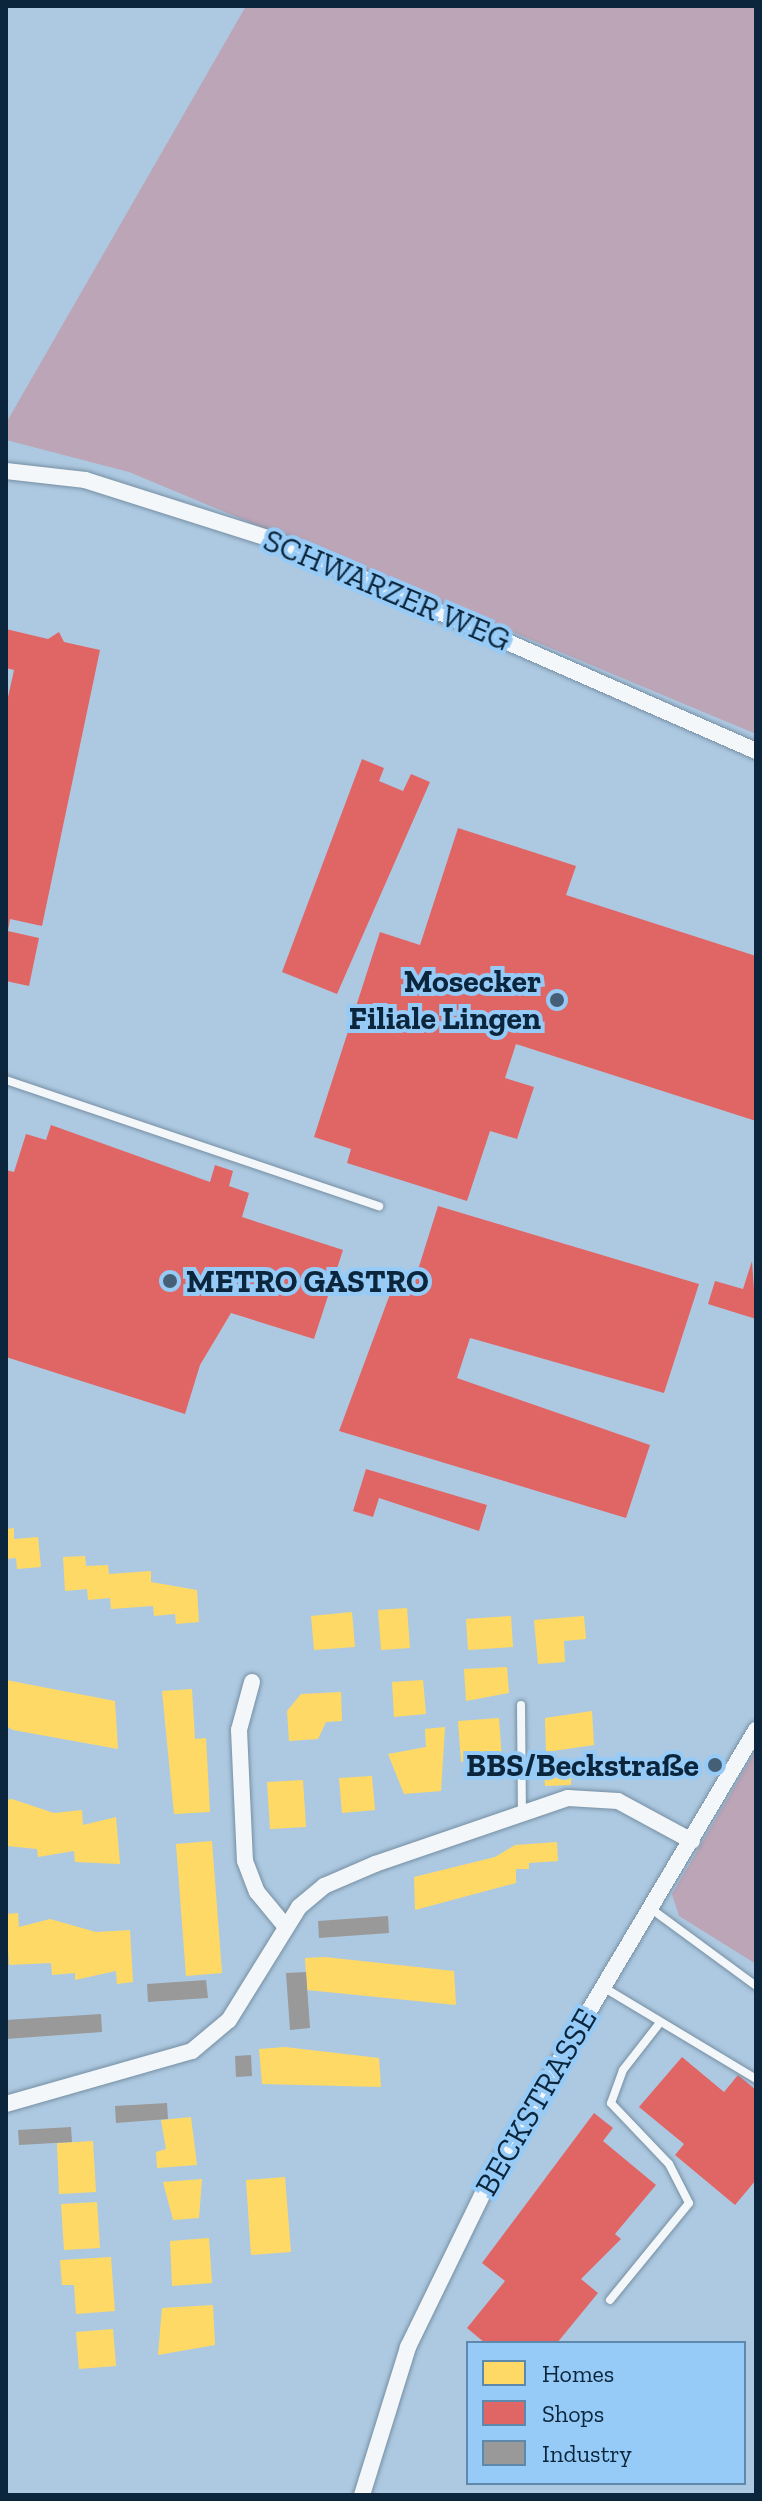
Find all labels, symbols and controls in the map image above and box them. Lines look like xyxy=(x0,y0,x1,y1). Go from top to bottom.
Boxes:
street label: SCHWARZER WEG xyxy=(257,520,517,660)
place label: Mosecker Filiale Lingen xyxy=(349,963,541,1038)
marker: Mosecker Filiale Lingen xyxy=(548,991,566,1009)
place label: METRO GASTRO xyxy=(186,1262,429,1300)
marker: METRO GASTRO xyxy=(161,1272,179,1290)
place label: BBS/Beckstraße xyxy=(466,1746,699,1784)
marker: BBS/Beckstraße xyxy=(706,1756,724,1774)
street label: BECKSTRASSE xyxy=(467,2002,605,2202)
legend xyxy=(466,2341,746,2485)
text: Homes xyxy=(542,2359,614,2388)
text: Shops xyxy=(542,2399,604,2428)
text: Industry xyxy=(542,2439,632,2468)

